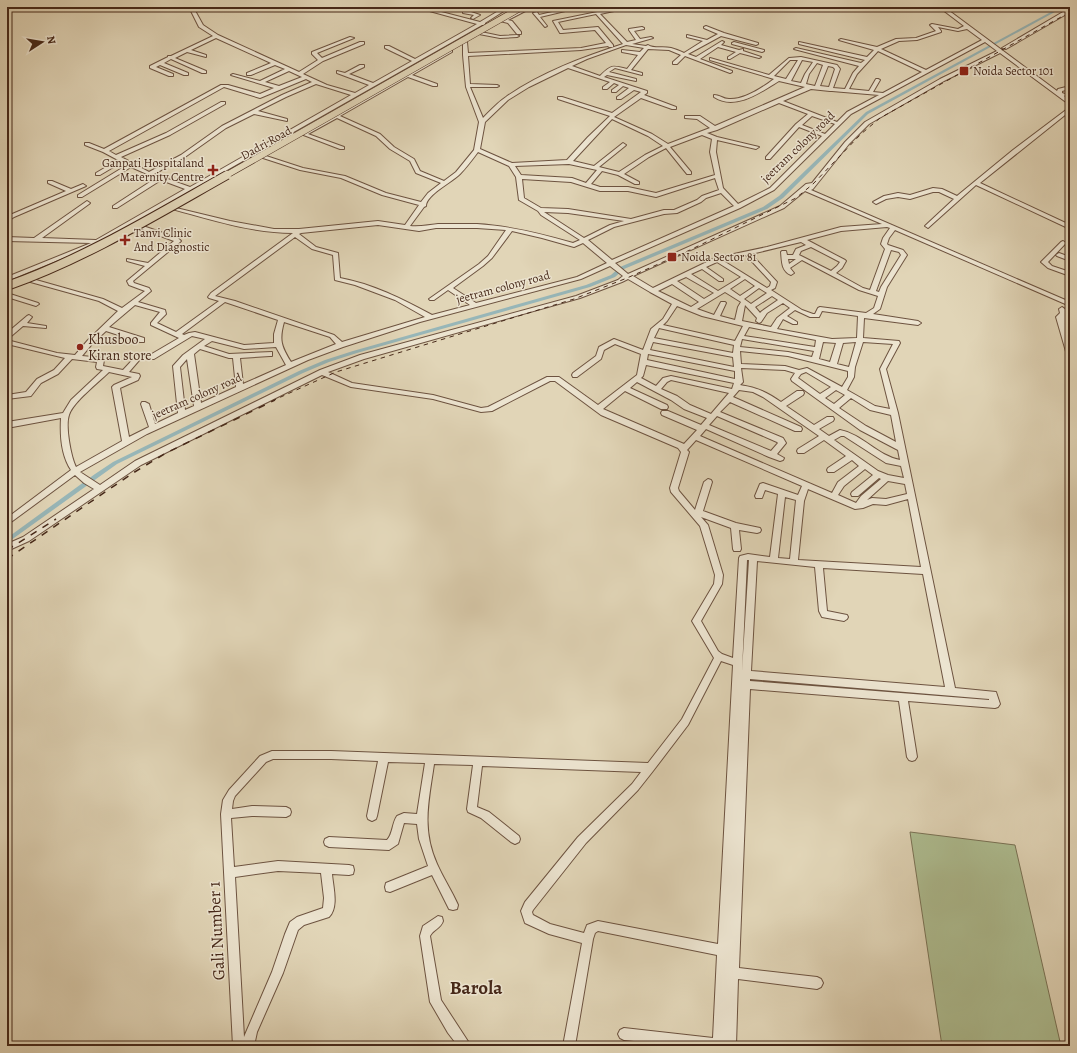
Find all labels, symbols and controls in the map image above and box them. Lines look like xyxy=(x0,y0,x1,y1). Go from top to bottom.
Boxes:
north arrow xyxy=(22,22,62,62)
text: N xyxy=(43,35,59,46)
place label: Noida Sector 101 xyxy=(973,63,1053,79)
marker: Noida Sector 101 xyxy=(958,65,970,77)
street label: jeetram colony road xyxy=(758,107,839,186)
street label: Dadri Road xyxy=(238,122,295,164)
place label: Ganpati Hospitaland Maternity Centre xyxy=(102,155,205,185)
marker: Ganpati Hospitaland Maternity Centre xyxy=(207,164,219,176)
place label: Tanvi Clinic And Diagnostic xyxy=(133,225,209,255)
marker: Tanvi Clinic And Diagnostic xyxy=(119,234,131,246)
place label: Noida Sector 81 xyxy=(681,249,757,265)
marker: Noida Sector 81 xyxy=(666,251,678,263)
street label: jeetram colony road xyxy=(454,267,552,307)
place label: Khusboo Kiran store xyxy=(88,330,152,365)
marker: Khusboo Kiran store xyxy=(75,342,85,352)
street label: jeetram colony road xyxy=(150,369,245,423)
street label: Gali Number 1 xyxy=(202,881,231,981)
district label: Barola xyxy=(450,975,503,1001)

